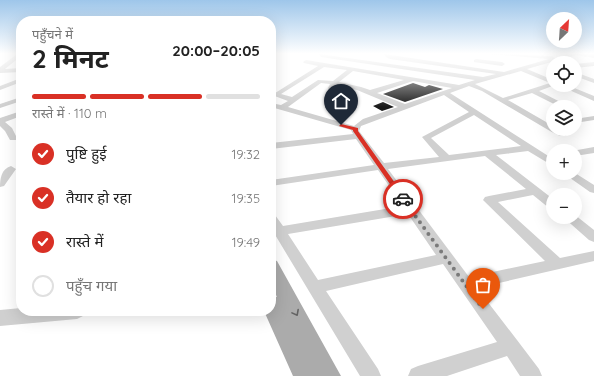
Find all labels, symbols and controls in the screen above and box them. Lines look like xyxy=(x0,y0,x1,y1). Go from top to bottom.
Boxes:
north arrow xyxy=(546,12,582,48)
map controls xyxy=(546,12,582,224)
text: पहुँचने में xyxy=(32,26,73,42)
text: 20:00–20:05 xyxy=(172,41,260,60)
text: 2 मिनट xyxy=(32,42,109,75)
button: locate xyxy=(546,56,582,92)
pin xyxy=(324,84,358,125)
icon: home xyxy=(330,90,352,112)
button: layers xyxy=(546,100,582,136)
text: रास्ते में · 110 m xyxy=(32,105,107,121)
icon: check xyxy=(32,143,54,165)
text: पुष्टि हुई xyxy=(66,144,107,163)
button: + xyxy=(546,144,582,180)
text: 19:32 xyxy=(231,146,260,162)
courier xyxy=(383,179,423,219)
icon: check xyxy=(32,187,54,209)
text: तैयार हो रहा xyxy=(66,188,131,207)
icon: car xyxy=(392,188,414,210)
button: − xyxy=(546,188,582,224)
text: 19:35 xyxy=(232,190,260,206)
icon: check xyxy=(32,231,54,253)
text: रास्ते में xyxy=(66,232,103,251)
text: 19:49 xyxy=(232,234,260,250)
pin xyxy=(466,268,500,309)
icon: bag xyxy=(472,274,494,296)
text: पहुँच गया xyxy=(66,276,117,295)
one-way arrow xyxy=(291,308,299,316)

